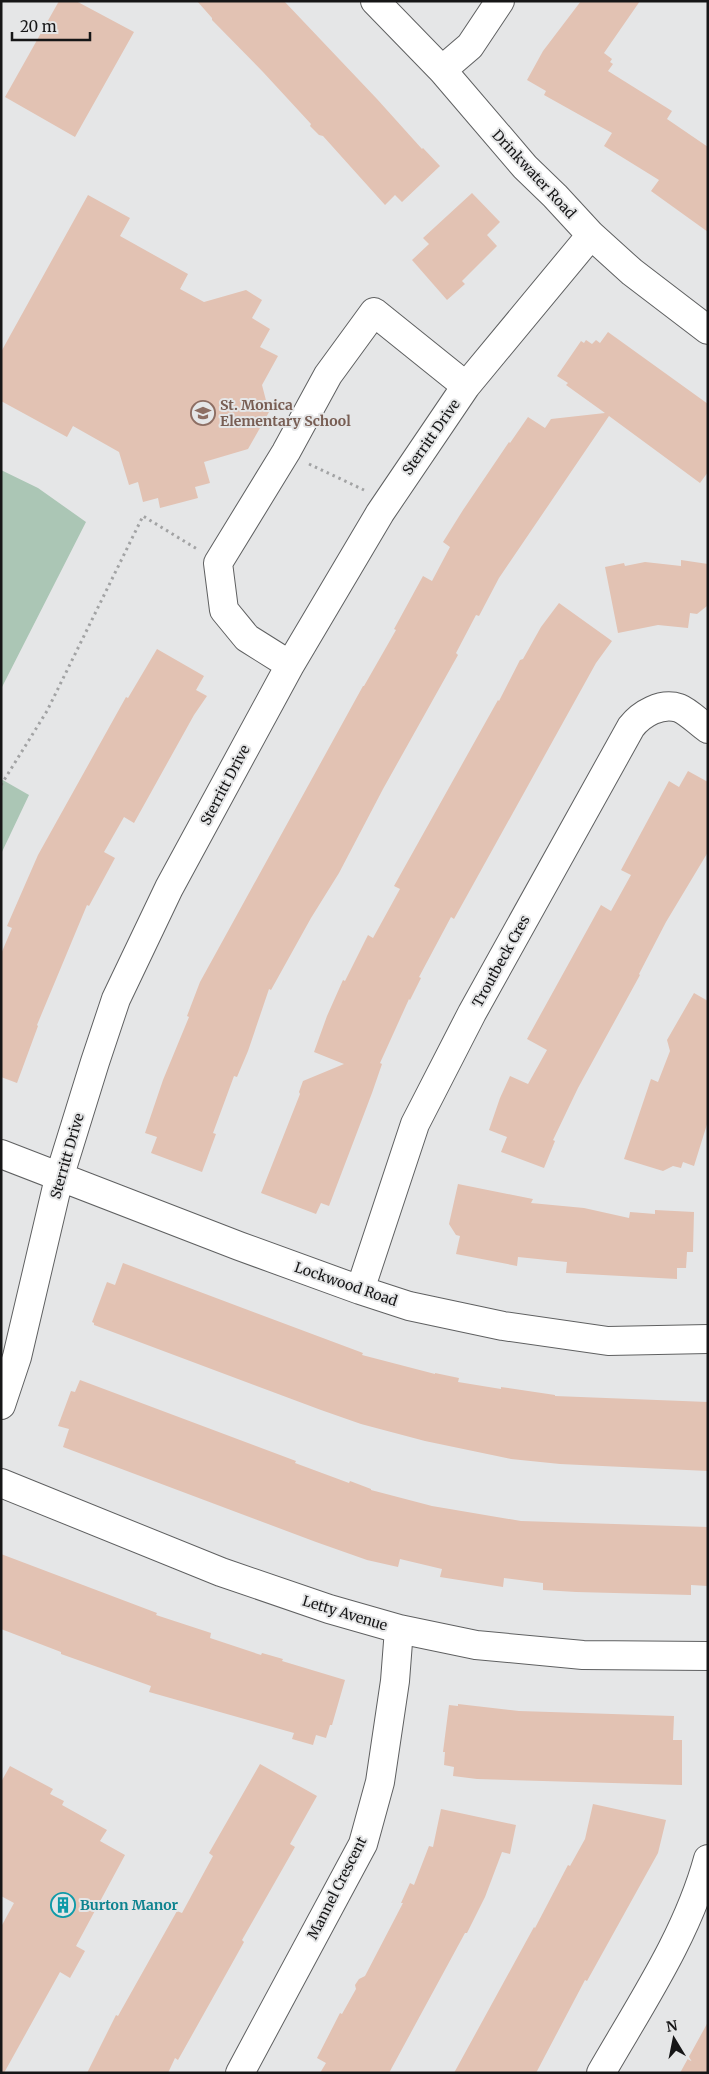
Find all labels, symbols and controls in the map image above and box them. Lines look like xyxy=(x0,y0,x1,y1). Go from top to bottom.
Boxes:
scale bar xyxy=(12,10,90,42)
text: 20 m xyxy=(20,17,57,36)
street label: Drinkwater Road xyxy=(488,126,580,223)
place label: St. Monica Elementary School xyxy=(220,396,351,430)
street label: Sterritt Drive xyxy=(398,396,464,478)
school or university icon: St. Monica Elementary School xyxy=(190,400,216,426)
street label: Sterritt Drive xyxy=(196,742,254,828)
street label: Troutbeck Cres xyxy=(468,912,534,1010)
street label: Sterritt Drive xyxy=(46,1111,88,1201)
street label: Lockwood Road xyxy=(292,1258,400,1310)
street label: Letty Avenue xyxy=(300,1592,390,1634)
street label: Mannel Crescent xyxy=(303,1833,371,1942)
building icon: Burton Manor xyxy=(50,1892,76,1918)
place label: Burton Manor xyxy=(80,1896,179,1914)
north arrow xyxy=(649,2014,699,2064)
text: N xyxy=(665,2016,679,2036)

